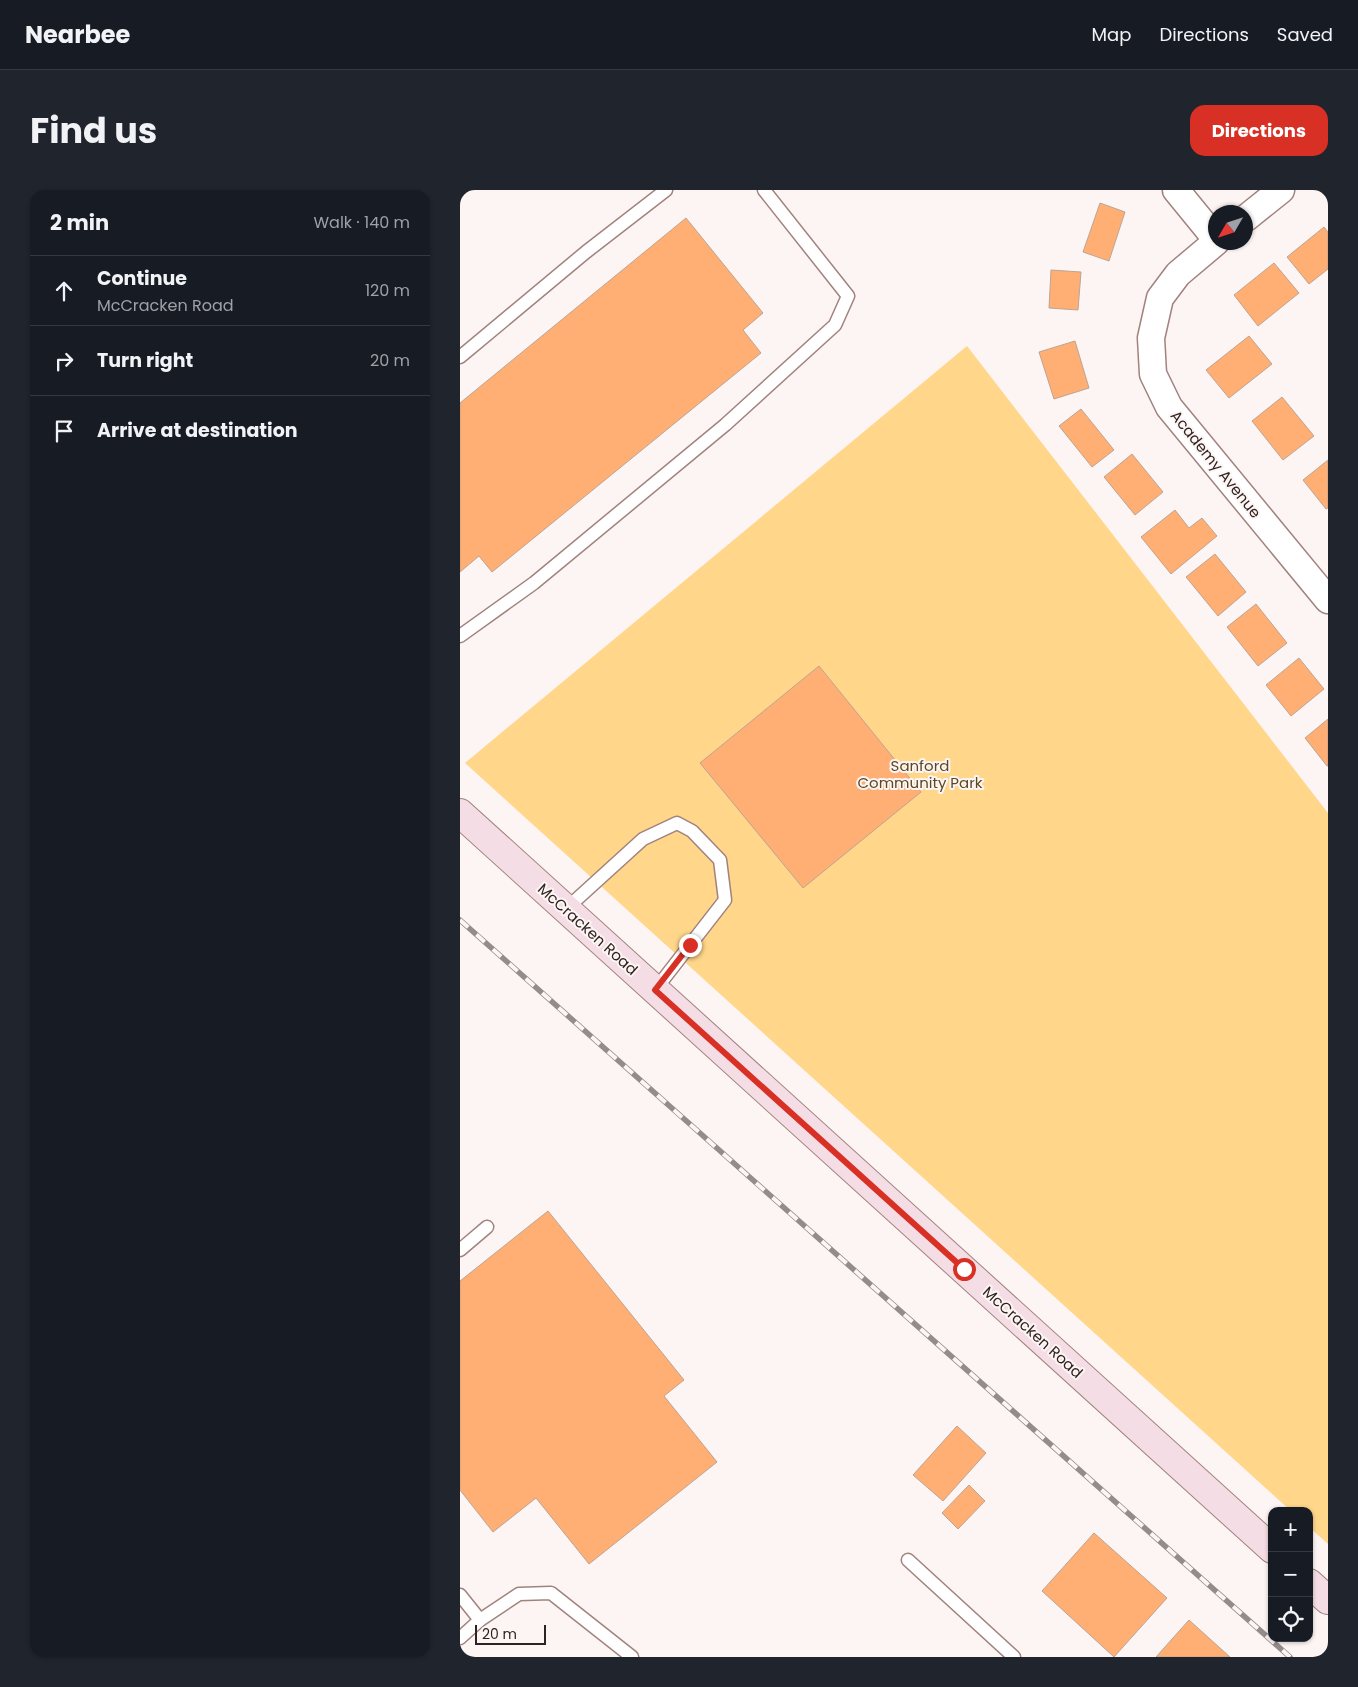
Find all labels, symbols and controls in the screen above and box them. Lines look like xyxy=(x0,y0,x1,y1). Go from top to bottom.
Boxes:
text: Nearbee xyxy=(25,18,130,51)
text: Map xyxy=(1092,22,1131,47)
text: Directions xyxy=(1159,22,1249,47)
text: Saved xyxy=(1277,22,1333,47)
button: Directions xyxy=(1190,105,1328,156)
text: Find us xyxy=(30,106,157,155)
north arrow xyxy=(1208,205,1253,250)
text: 2 min xyxy=(50,208,109,237)
text: Walk · 140 m xyxy=(313,211,410,234)
text: Continue xyxy=(97,265,187,292)
icon: ahead xyxy=(50,277,78,305)
text: 120 m xyxy=(365,279,410,302)
text: McCracken Road xyxy=(97,294,234,317)
icon: right xyxy=(50,347,78,375)
text: Turn right xyxy=(97,347,193,374)
text: 20 m xyxy=(370,349,410,372)
street label: Academy Avenue xyxy=(1166,406,1266,522)
icon: arrive xyxy=(50,417,78,445)
text: Arrive at destination xyxy=(97,417,298,444)
park label: Sanford Community Park xyxy=(857,755,983,793)
street label: McCracken Road xyxy=(533,878,643,980)
route end xyxy=(679,934,702,957)
route start xyxy=(953,1258,976,1281)
street label: McCracken Road xyxy=(978,1281,1088,1383)
map controls xyxy=(1268,1507,1313,1642)
button: + xyxy=(1268,1507,1313,1552)
button: − xyxy=(1268,1552,1313,1597)
button: locate xyxy=(1268,1597,1313,1642)
scale bar xyxy=(475,1622,546,1645)
text: 20 m xyxy=(482,1624,517,1644)

